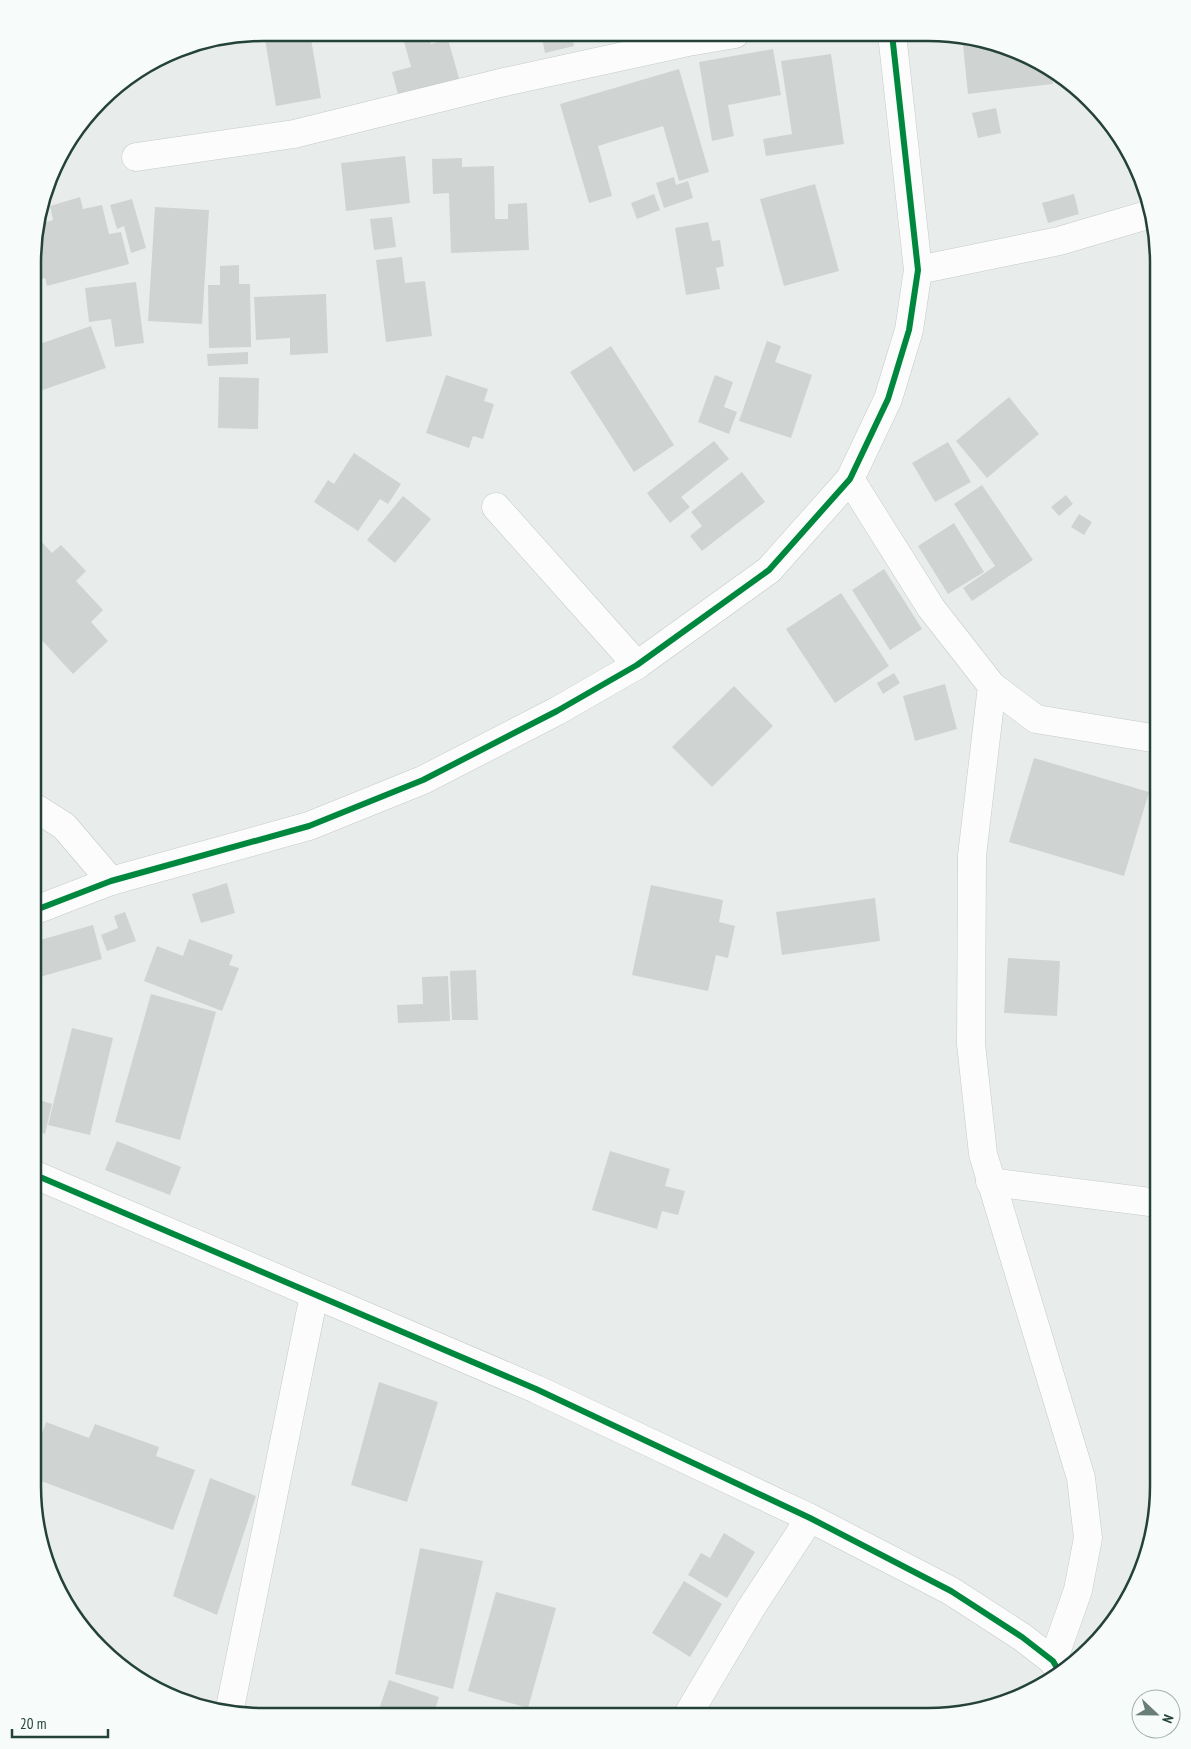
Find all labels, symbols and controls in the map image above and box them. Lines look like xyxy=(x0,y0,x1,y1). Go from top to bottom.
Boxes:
north arrow xyxy=(1131,1689,1181,1739)
scale bar xyxy=(12,1706,109,1738)
text: N xyxy=(1158,1712,1178,1726)
text: 20 m xyxy=(20,1714,46,1733)

